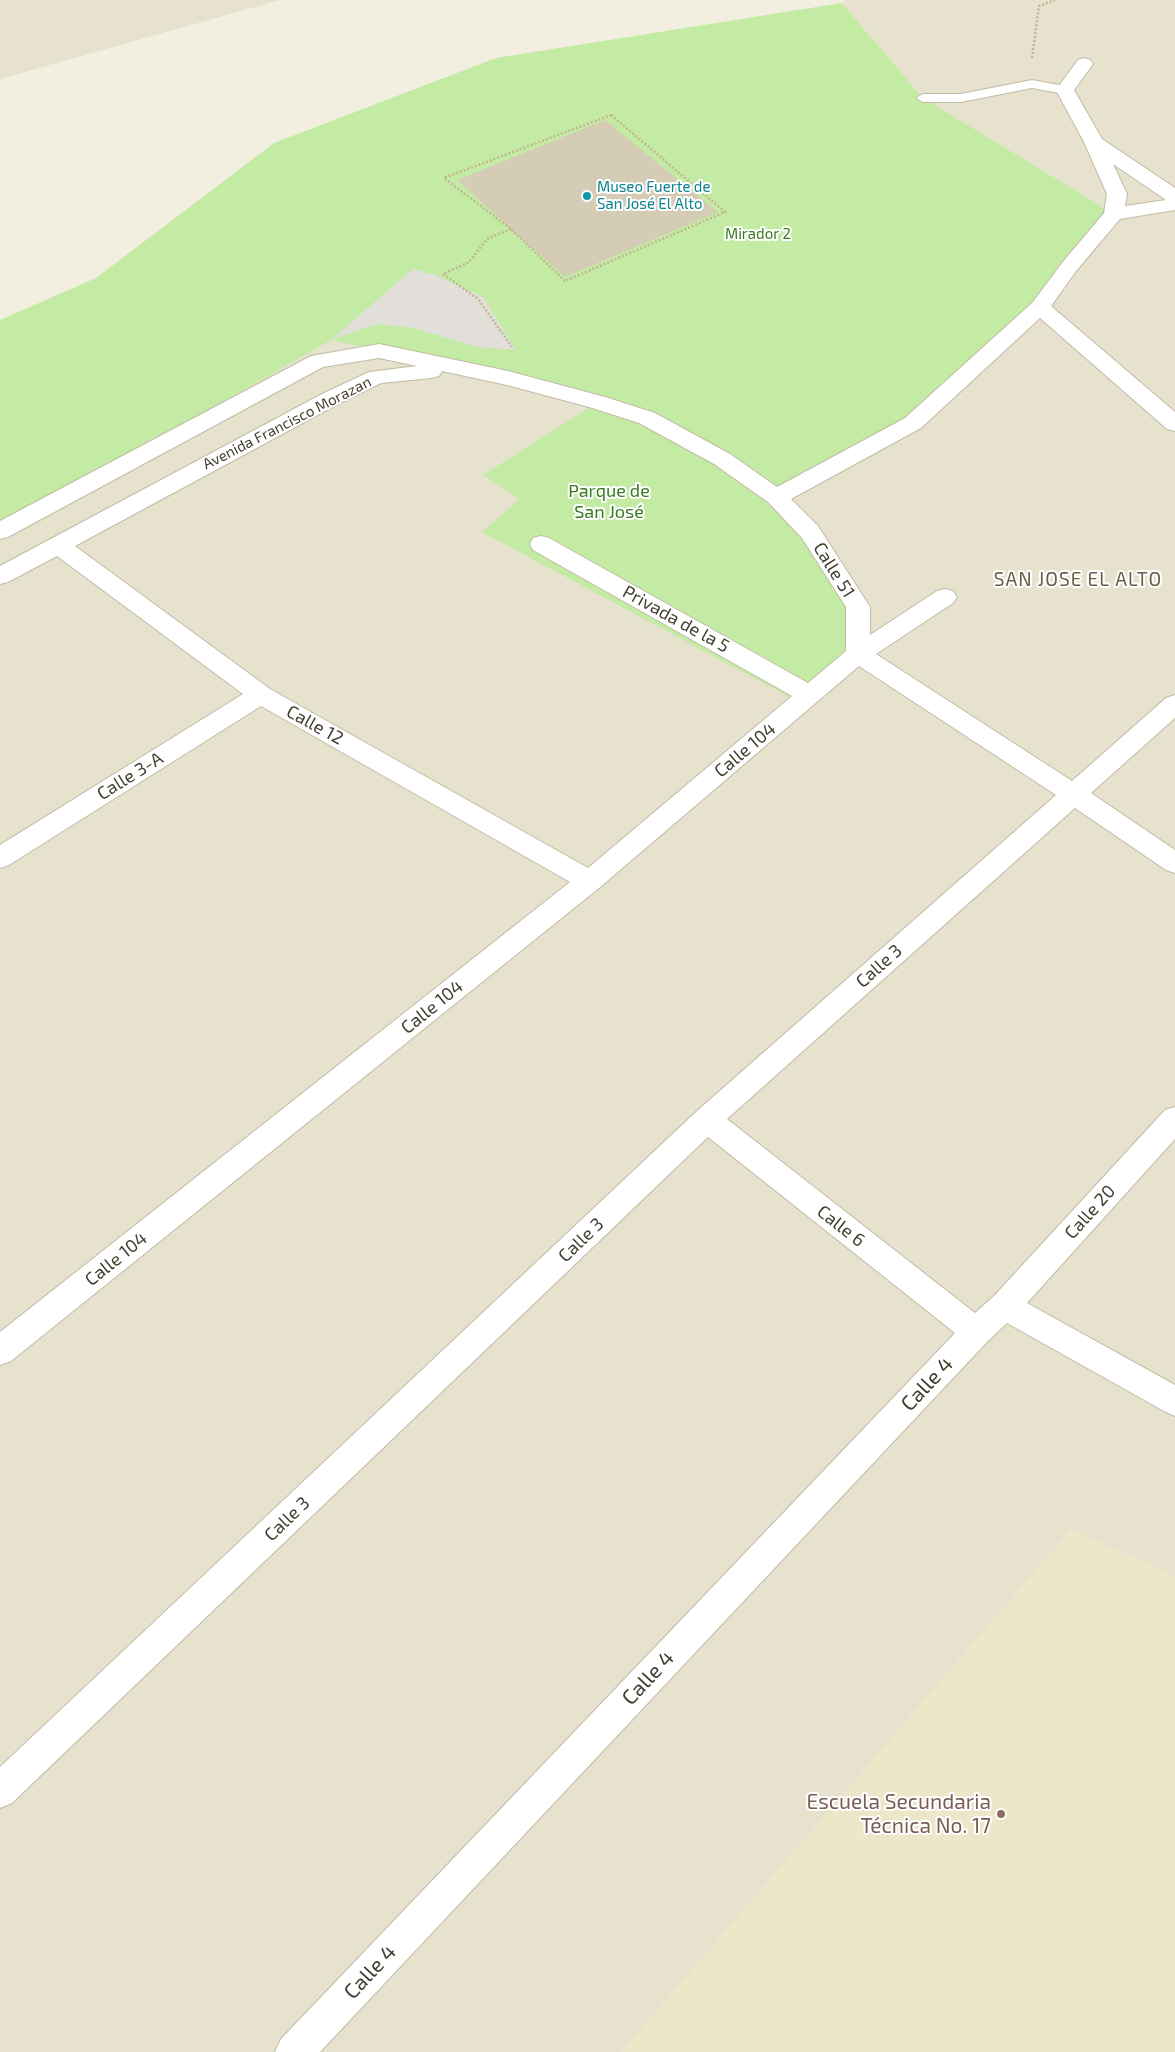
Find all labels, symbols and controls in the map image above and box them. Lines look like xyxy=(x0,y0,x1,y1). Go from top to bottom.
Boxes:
place label: Museo Fuerte de San José El Alto xyxy=(597,178,710,213)
marker: Museo Fuerte de San José El Alto xyxy=(581,190,593,202)
park label: Mirador 2 xyxy=(725,225,791,243)
street label: Avenida Francisco Morazan xyxy=(200,373,374,473)
park label: Parque de San José xyxy=(568,480,650,522)
street label: Calle 51 xyxy=(809,538,859,602)
district label: SAN JOSE EL ALTO xyxy=(992,569,1164,591)
street label: Privada de la 5 xyxy=(619,581,733,657)
street label: Calle 12 xyxy=(283,701,347,749)
street label: Calle 104 xyxy=(710,718,780,782)
street label: Calle 3-A xyxy=(93,747,167,805)
street label: Calle 3 xyxy=(852,940,906,992)
street label: Calle 104 xyxy=(397,975,467,1039)
street label: Calle 20 xyxy=(1060,1180,1120,1244)
street label: Calle 6 xyxy=(813,1201,869,1251)
street label: Calle 3 xyxy=(554,1213,608,1267)
street label: Calle 104 xyxy=(81,1227,151,1291)
street label: Calle 4 xyxy=(896,1352,958,1416)
street label: Calle 3 xyxy=(260,1492,314,1546)
street label: Calle 4 xyxy=(617,1646,679,1710)
place label: Escuela Secundaria Técnica No. 17 xyxy=(806,1789,991,1839)
marker: Escuela Secundaria Técnica No. 17 xyxy=(995,1808,1007,1820)
street label: Calle 4 xyxy=(339,1940,401,2004)

